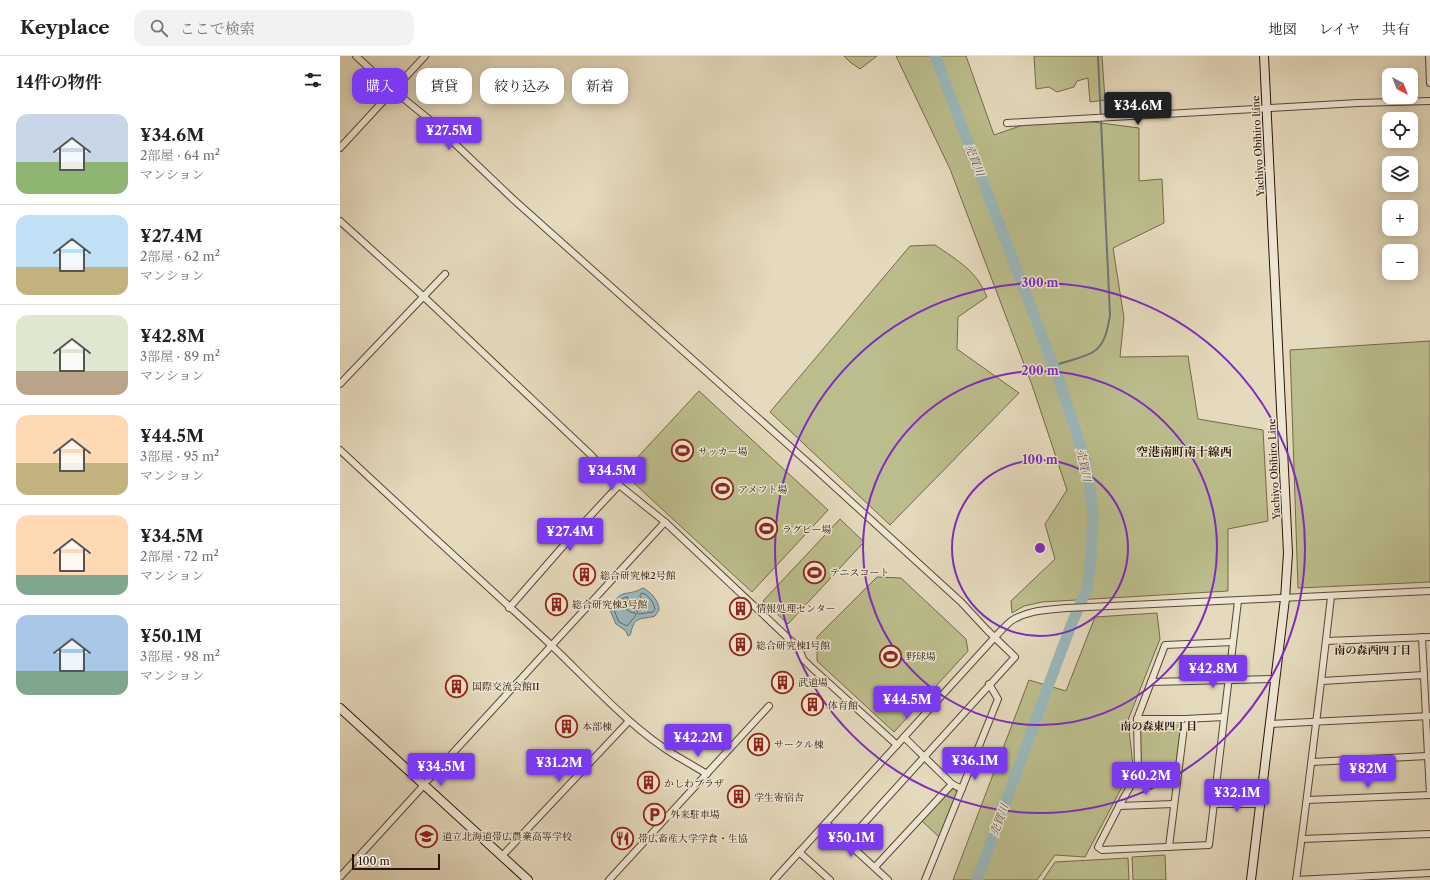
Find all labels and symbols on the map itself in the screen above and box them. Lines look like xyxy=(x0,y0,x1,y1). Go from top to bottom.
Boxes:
north arrow xyxy=(1382,68,1418,104)
pin: ¥34.6M xyxy=(1105,92,1171,126)
street label: Yachiyo Obihiro Line xyxy=(1249,95,1267,198)
pin: ¥27.5M xyxy=(416,117,482,151)
water label: 売買川 xyxy=(963,142,988,179)
text: 300 m xyxy=(1021,275,1059,290)
text: 200 m xyxy=(1021,363,1059,378)
street label: Yachiyo Obihiro Line xyxy=(1265,418,1283,521)
sports icon: サッカー場 xyxy=(669,438,695,464)
district label: 空港南町南十線西 xyxy=(1136,444,1232,459)
place label: サッカー場 xyxy=(698,445,748,458)
water label: 売買川 xyxy=(1074,447,1094,484)
text: 100 m xyxy=(1022,452,1058,467)
pin: ¥34.5M xyxy=(579,457,645,491)
sports icon: アメフト場 xyxy=(710,476,736,502)
place label: アメフト場 xyxy=(738,483,787,496)
sports icon: ラグビー場 xyxy=(753,516,779,542)
pin: ¥27.4M xyxy=(537,518,603,552)
place label: ラグビー場 xyxy=(782,523,832,536)
centre of rings xyxy=(1033,541,1047,555)
sports icon: テニスコート xyxy=(801,559,827,585)
building icon: 総合研究棟2号館 xyxy=(571,562,597,588)
place label: テニスコート xyxy=(830,566,890,579)
place label: 総合研究棟2号館 xyxy=(600,569,676,582)
building icon: 総合研究棟3号館 xyxy=(544,591,570,617)
building icon: 情報処理センター xyxy=(728,595,754,621)
place label: 総合研究棟3号館 xyxy=(572,598,648,611)
place label: 情報処理センター xyxy=(756,602,836,615)
building icon: 総合研究棟1号館 xyxy=(728,632,754,658)
place label: 総合研究棟1号館 xyxy=(756,639,830,652)
sports icon: 野球場 xyxy=(877,643,903,669)
district label: 南の森西四丁目 xyxy=(1335,643,1412,657)
place label: 野球場 xyxy=(906,650,936,663)
pin: ¥42.8M xyxy=(1180,655,1246,689)
building icon: 武道場 xyxy=(770,669,796,695)
building icon: 国際交流会館II xyxy=(443,673,469,699)
place label: 武道場 xyxy=(798,676,828,689)
place label: 国際交流会館II xyxy=(472,680,540,693)
pin: ¥44.5M xyxy=(874,686,940,720)
building icon: 体育館 xyxy=(799,692,825,718)
place label: 体育館 xyxy=(828,699,858,712)
building icon: 本部棟 xyxy=(553,713,579,739)
district label: 南の森東四丁目 xyxy=(1121,719,1198,733)
place label: 本部棟 xyxy=(582,720,612,733)
pin: ¥42.2M xyxy=(665,724,731,758)
building icon: サークル棟 xyxy=(745,731,771,757)
place label: サークル棟 xyxy=(774,738,824,751)
pin: ¥36.1M xyxy=(942,747,1008,781)
pin: ¥31.2M xyxy=(526,749,592,783)
pin: ¥34.5M xyxy=(408,753,474,787)
pin: ¥82M xyxy=(1344,755,1392,789)
pin: ¥60.2M xyxy=(1113,762,1179,796)
building icon: かしわプラザ xyxy=(636,770,662,796)
place label: かしわプラザ xyxy=(664,777,724,790)
pin: ¥32.1M xyxy=(1204,779,1270,813)
building icon: 学生寄宿舎 xyxy=(726,784,752,810)
place label: 学生寄宿舎 xyxy=(754,791,804,804)
parking icon: 外来駐車場 xyxy=(641,801,667,827)
water label: 売買川 xyxy=(987,801,1012,838)
place label: 外来駐車場 xyxy=(670,808,720,821)
school or university icon: 道立北海道帯広農業高等学校 xyxy=(414,823,440,849)
pin: ¥50.1M xyxy=(818,824,884,858)
restaurant icon: 帯広畜産大学学食・生協 xyxy=(609,825,635,851)
place label: 道立北海道帯広農業高等学校 xyxy=(442,830,572,843)
place label: 帯広畜産大学学食・生協 xyxy=(638,832,748,845)
scale bar xyxy=(352,852,440,871)

